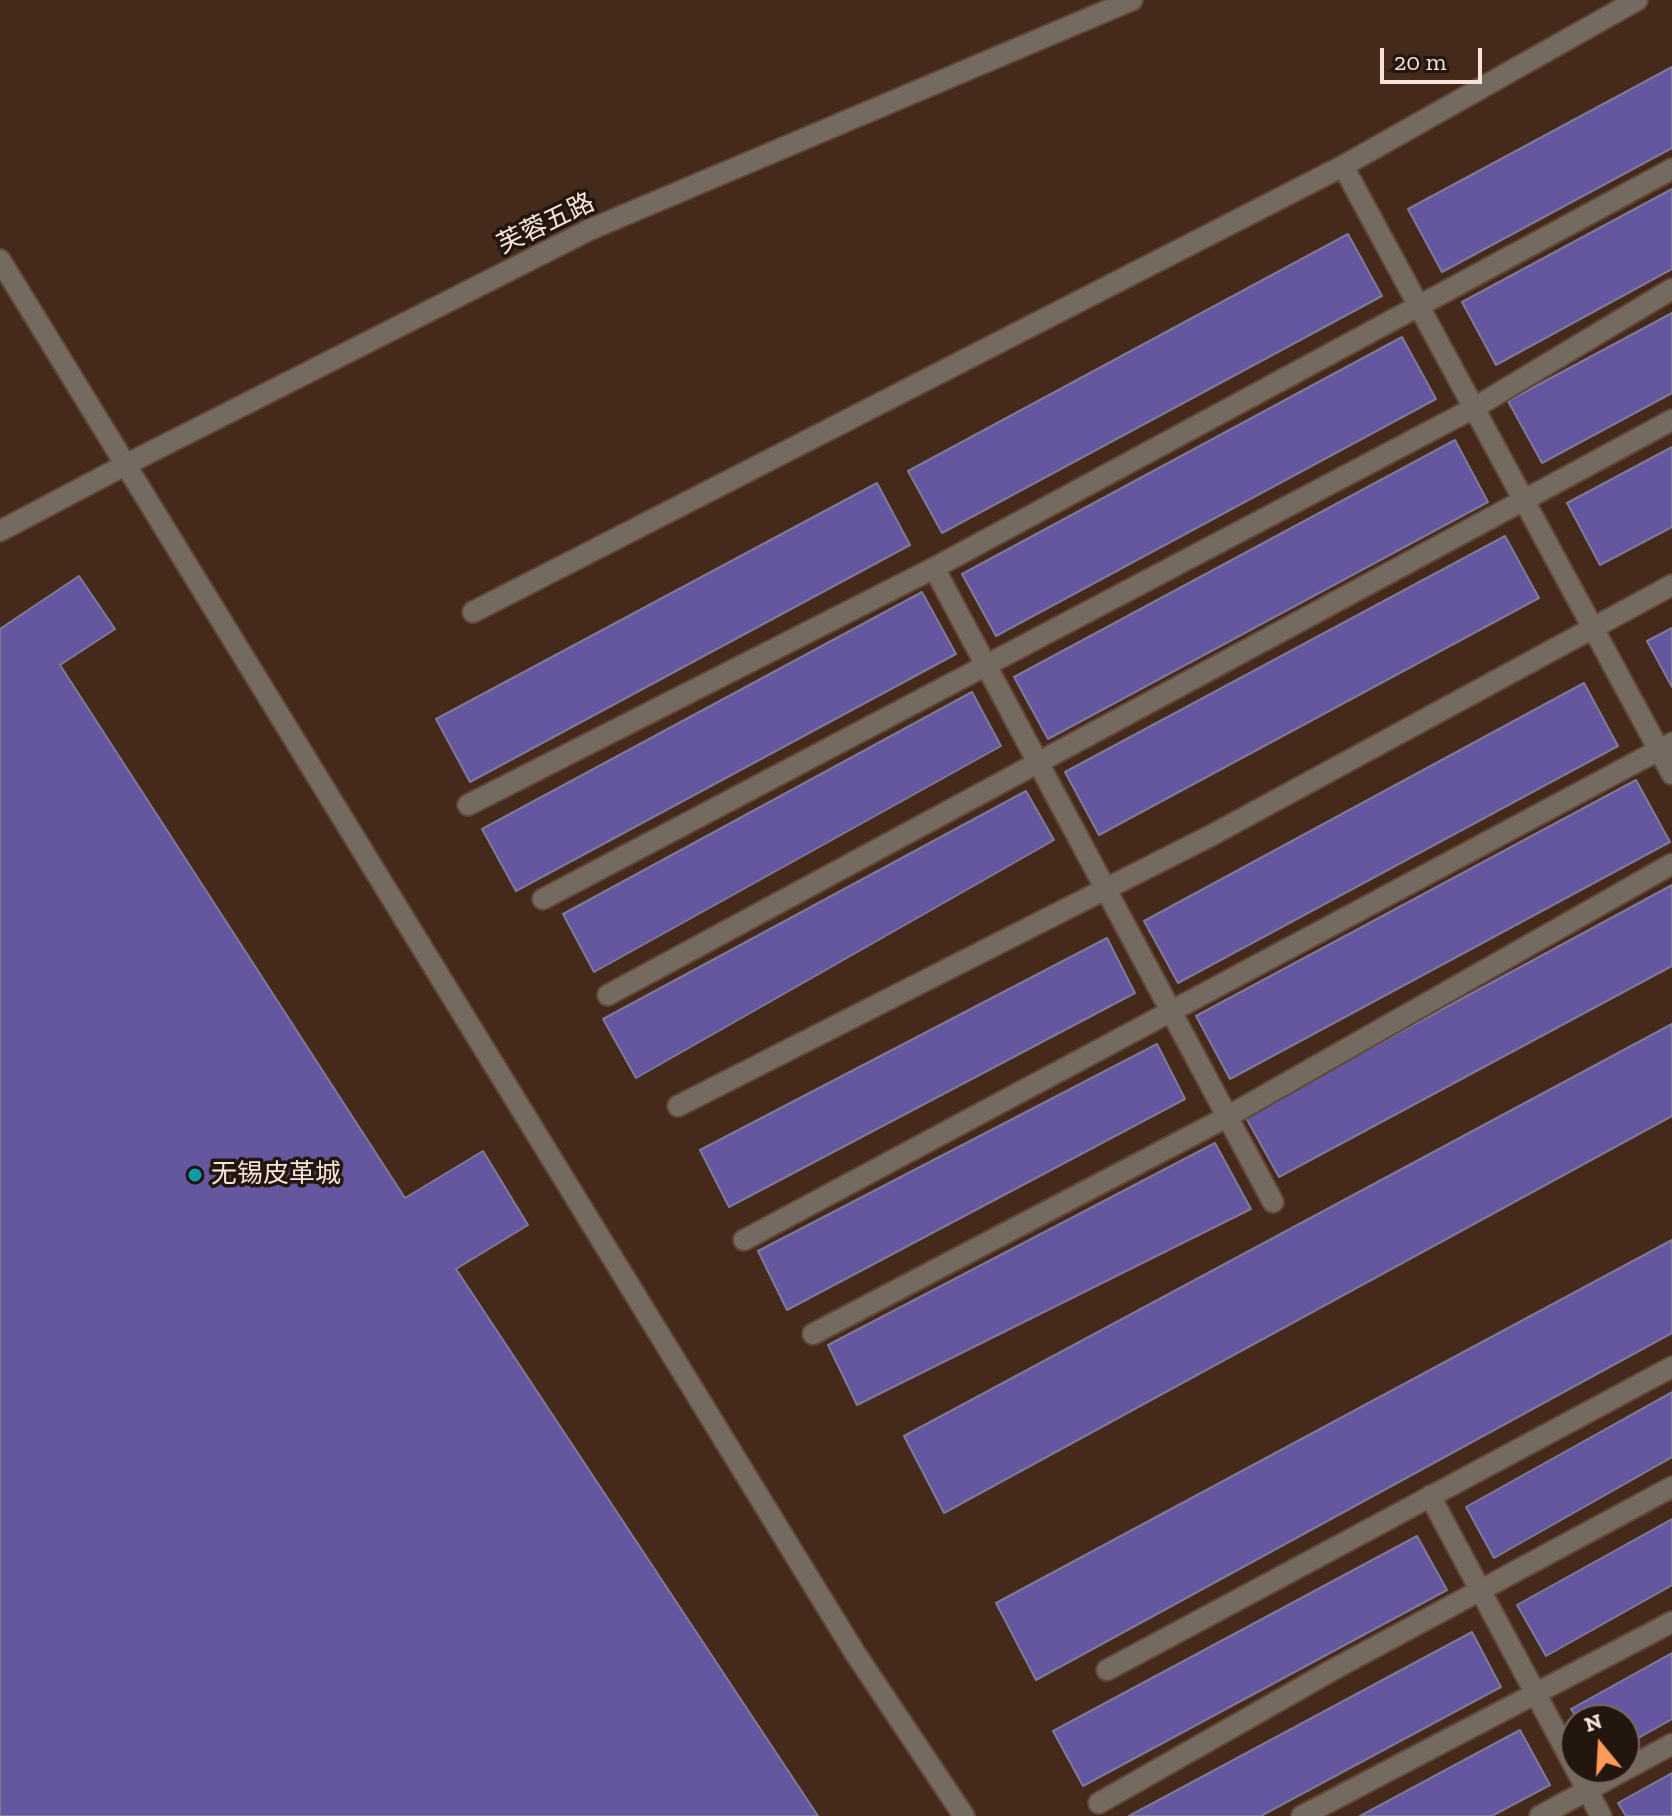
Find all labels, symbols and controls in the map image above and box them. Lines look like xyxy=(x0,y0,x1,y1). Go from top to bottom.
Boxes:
scale bar xyxy=(1384,32,1486,82)
text: 20 m xyxy=(1394,47,1446,76)
street label: 芙蓉五路 xyxy=(492,187,600,261)
place label: 无锡皮革城 xyxy=(211,1159,341,1191)
marker: 无锡皮革城 xyxy=(186,1166,204,1184)
north arrow xyxy=(1560,1704,1640,1784)
text: N xyxy=(1581,1707,1605,1738)

